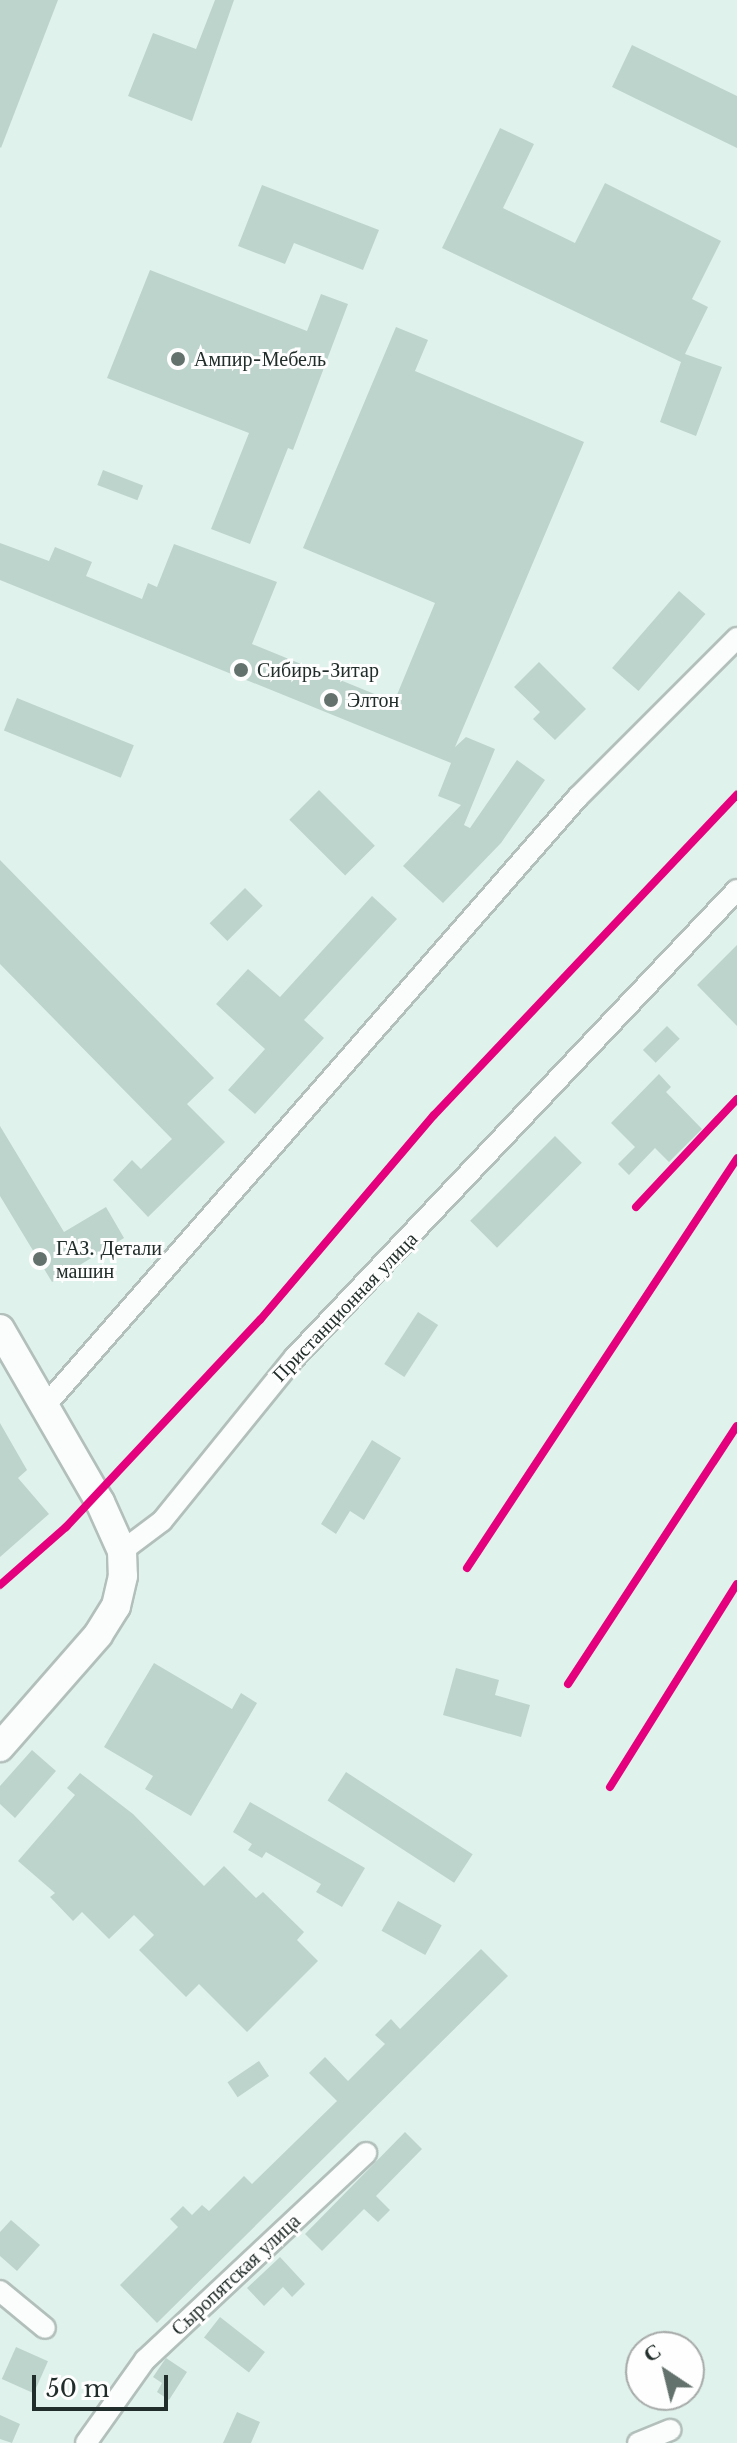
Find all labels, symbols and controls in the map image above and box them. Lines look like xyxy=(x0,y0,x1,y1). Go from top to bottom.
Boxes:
place label: Ампир-Мебель xyxy=(194,347,326,371)
marker: Ампир-Мебель xyxy=(169,350,187,368)
place label: Сибирь-Зитар xyxy=(257,658,379,682)
marker: Сибирь-Зитар xyxy=(232,661,250,679)
place label: Элтон xyxy=(347,688,399,712)
marker: Элтон xyxy=(322,691,340,709)
street label: Пристанционная улица xyxy=(267,1227,423,1387)
place label: ГАЗ. Детали машин xyxy=(56,1236,162,1283)
marker: ГАЗ. Детали машин xyxy=(31,1250,49,1268)
street label: Сыропятская улица xyxy=(167,2209,305,2341)
north arrow xyxy=(625,2331,705,2411)
text: С xyxy=(638,2337,666,2368)
scale bar xyxy=(36,2359,172,2409)
text: 50 m xyxy=(46,2374,109,2403)

